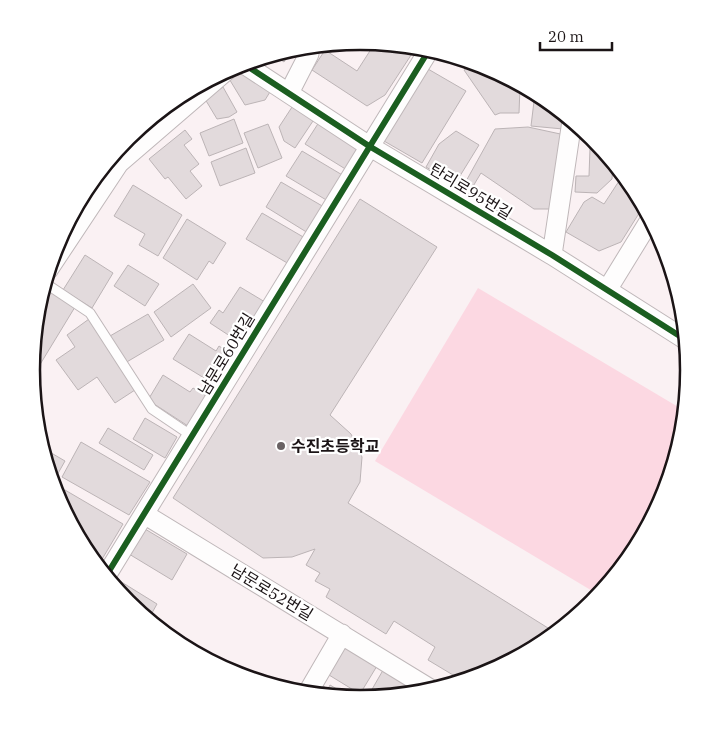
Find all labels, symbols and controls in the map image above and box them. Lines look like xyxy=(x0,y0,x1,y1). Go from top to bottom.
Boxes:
scale bar xyxy=(540,20,612,52)
text: 20 m xyxy=(548,27,584,46)
street label: 탄리로95번길 xyxy=(426,159,516,223)
street label: 남문로60번길 xyxy=(194,309,258,399)
place label: 수진초등학교 xyxy=(291,436,380,456)
marker: 수진초등학교 xyxy=(275,440,287,452)
street label: 남문로52번길 xyxy=(227,560,317,624)

